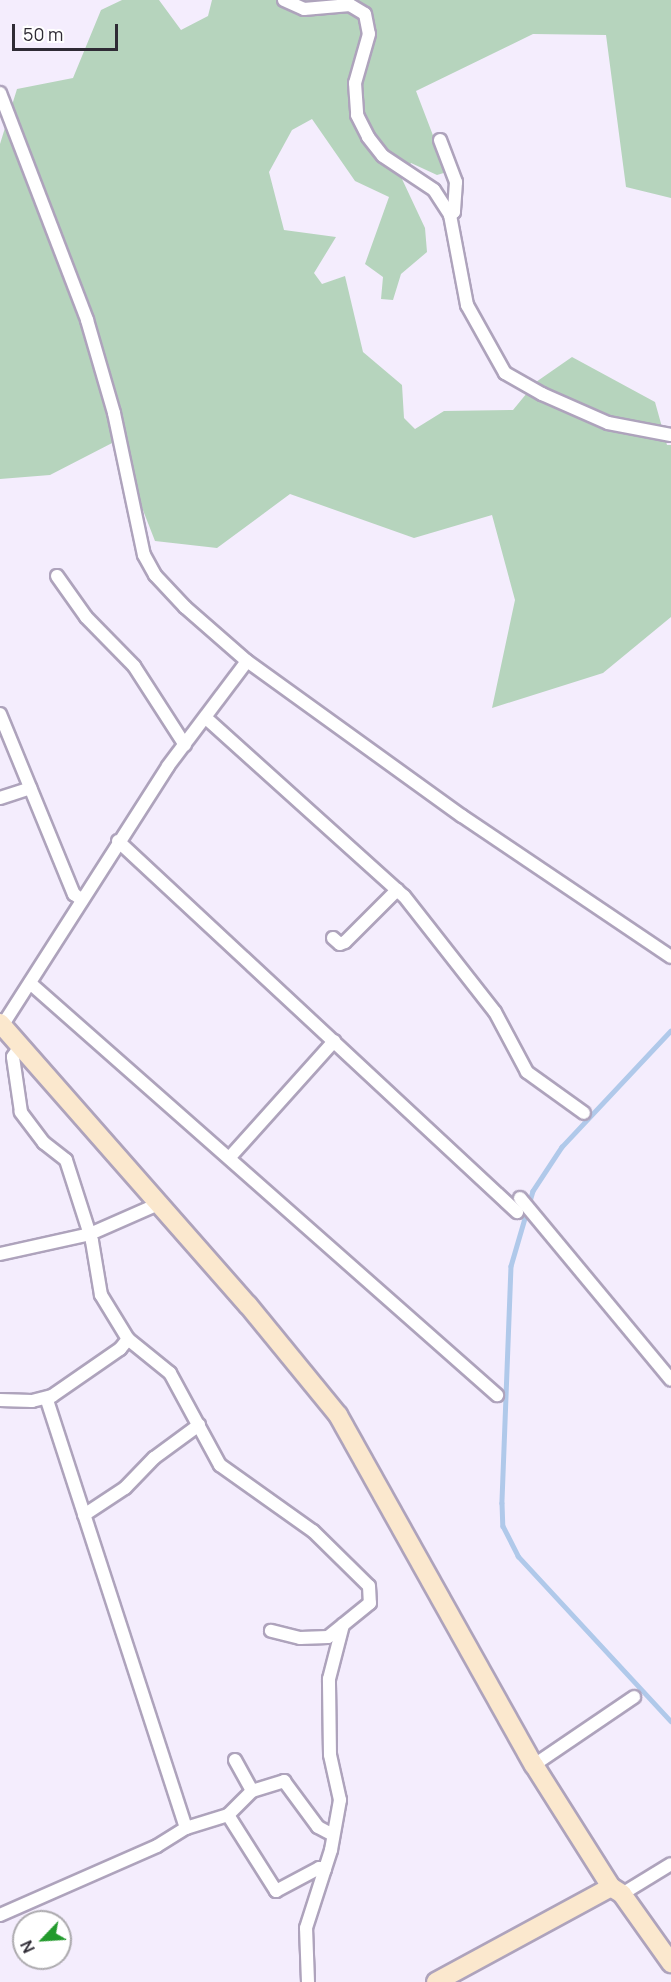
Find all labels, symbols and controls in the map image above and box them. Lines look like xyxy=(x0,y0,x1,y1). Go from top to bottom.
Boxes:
scale bar xyxy=(15,12,122,50)
text: 50 m xyxy=(23,22,63,46)
north arrow xyxy=(12,1910,72,1970)
text: N xyxy=(15,1937,40,1957)

